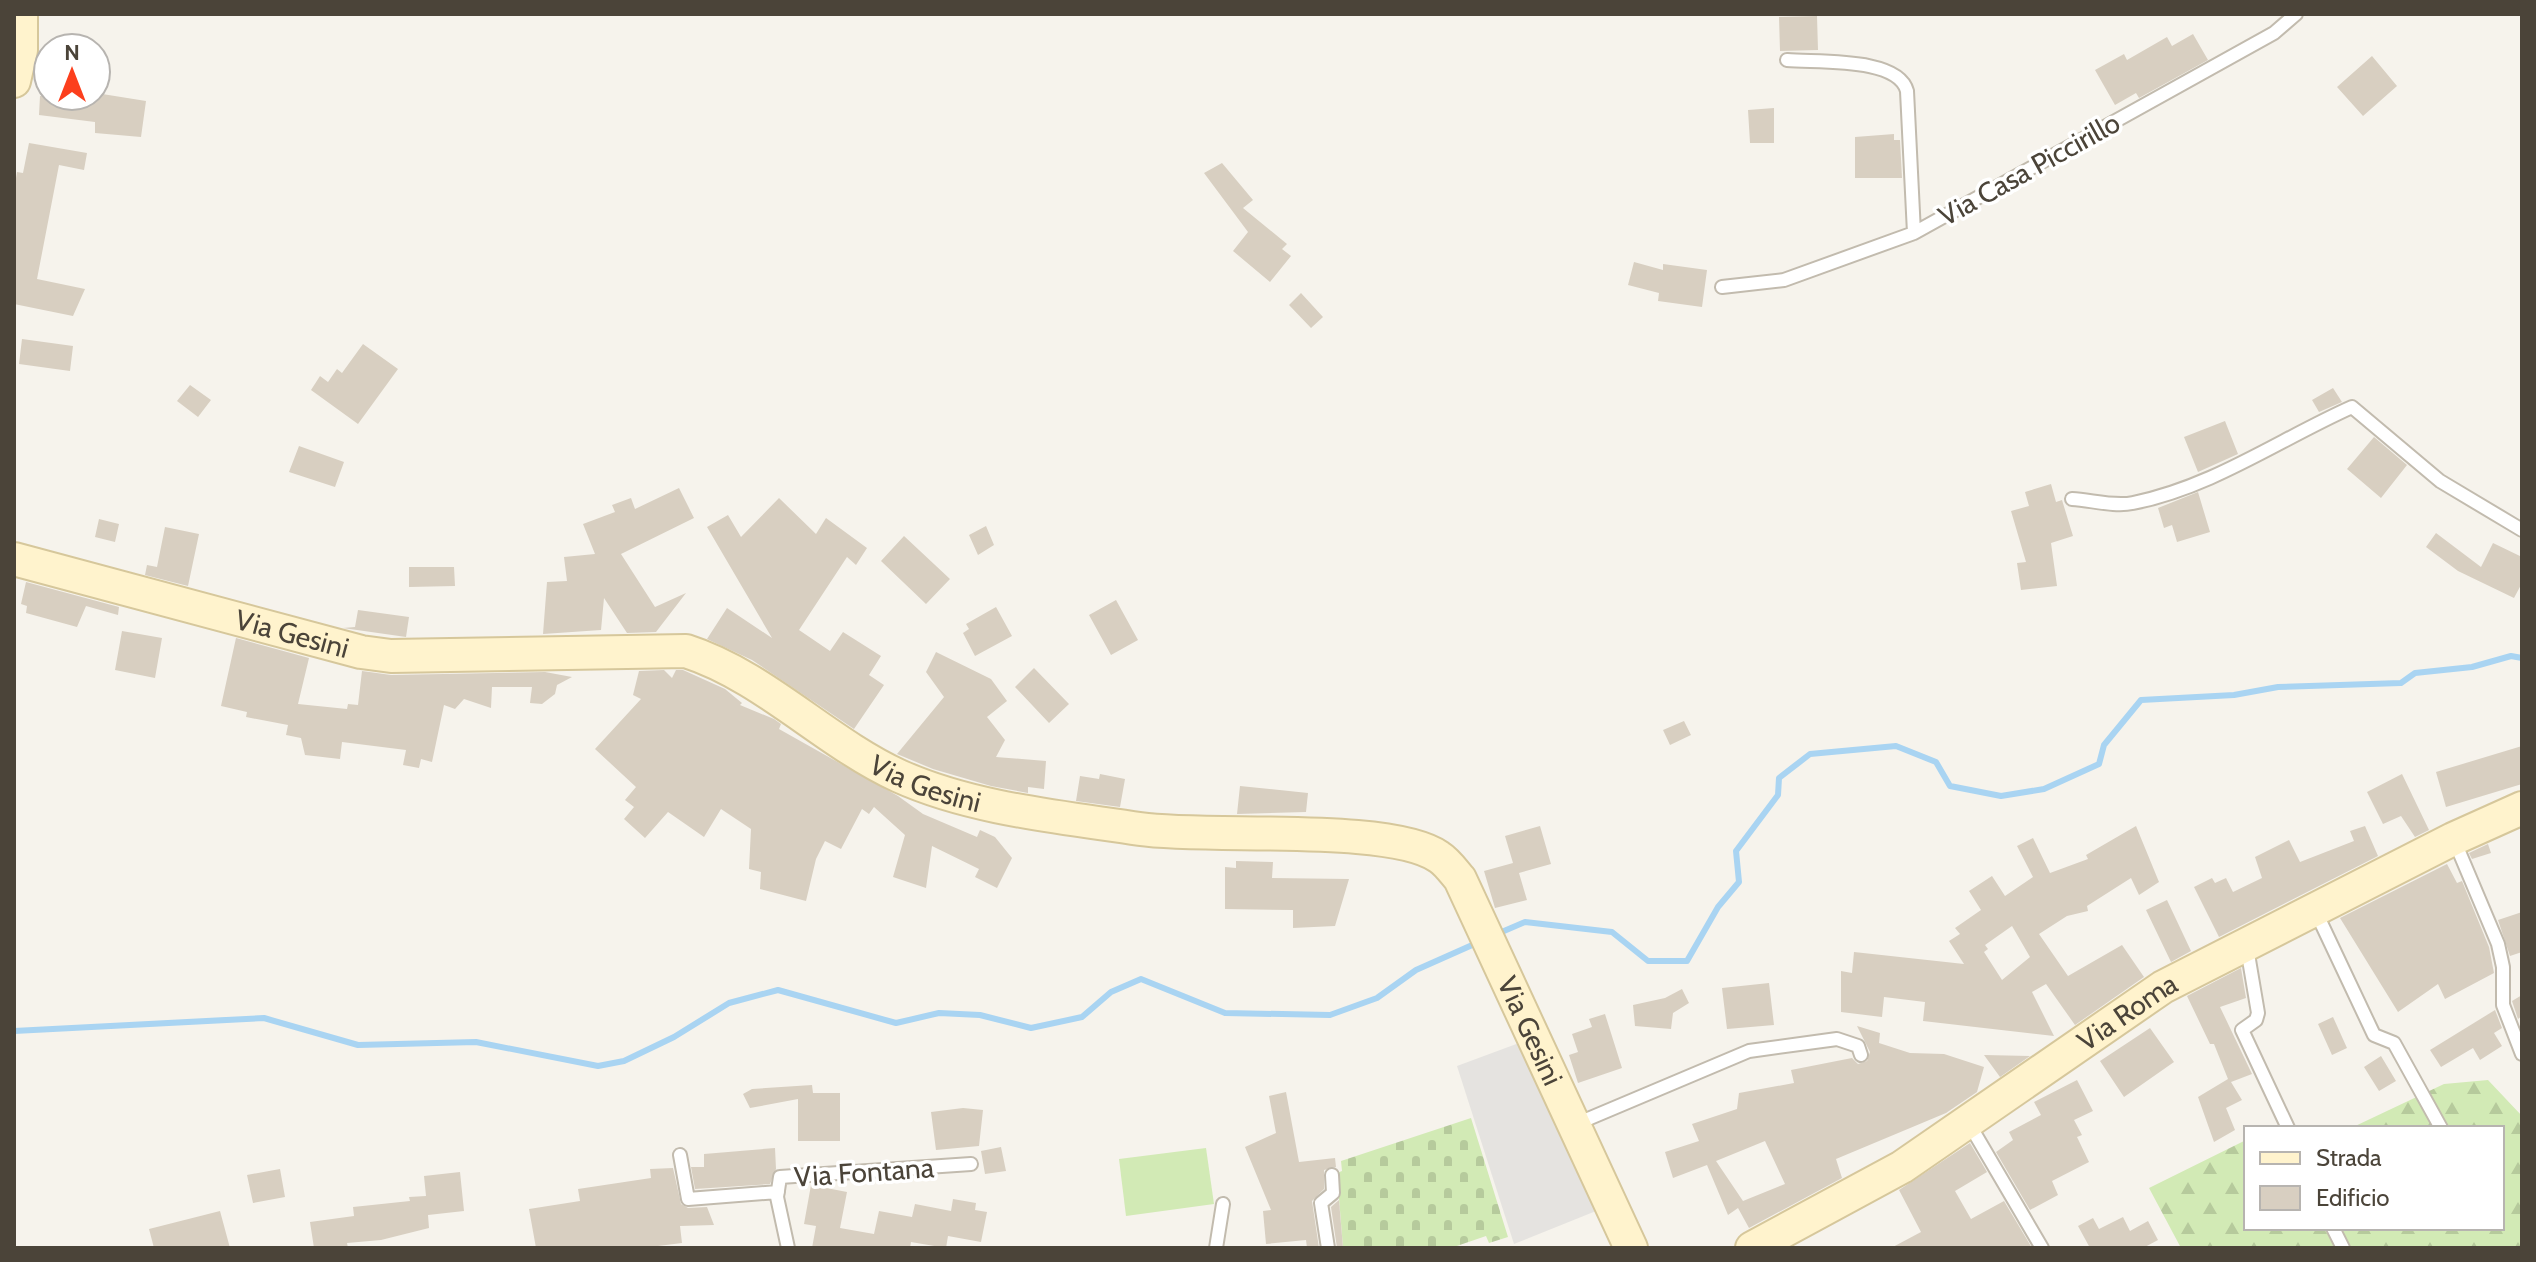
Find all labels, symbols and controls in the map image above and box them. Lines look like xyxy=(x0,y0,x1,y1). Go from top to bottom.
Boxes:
north arrow xyxy=(32,32,112,112)
text: N xyxy=(64,39,80,66)
street label: Via Casa Piccirillo xyxy=(1932,105,2126,233)
street label: Via Gesini xyxy=(232,602,353,665)
street label: Via Gesini xyxy=(864,747,984,819)
street label: Via Roma xyxy=(2071,966,2183,1058)
street label: Via Gesini xyxy=(1490,971,1570,1091)
legend xyxy=(2244,1126,2504,1230)
text: Strada xyxy=(2316,1143,2382,1172)
street label: Via Fontana xyxy=(793,1150,936,1194)
text: Edificio xyxy=(2316,1183,2390,1212)

